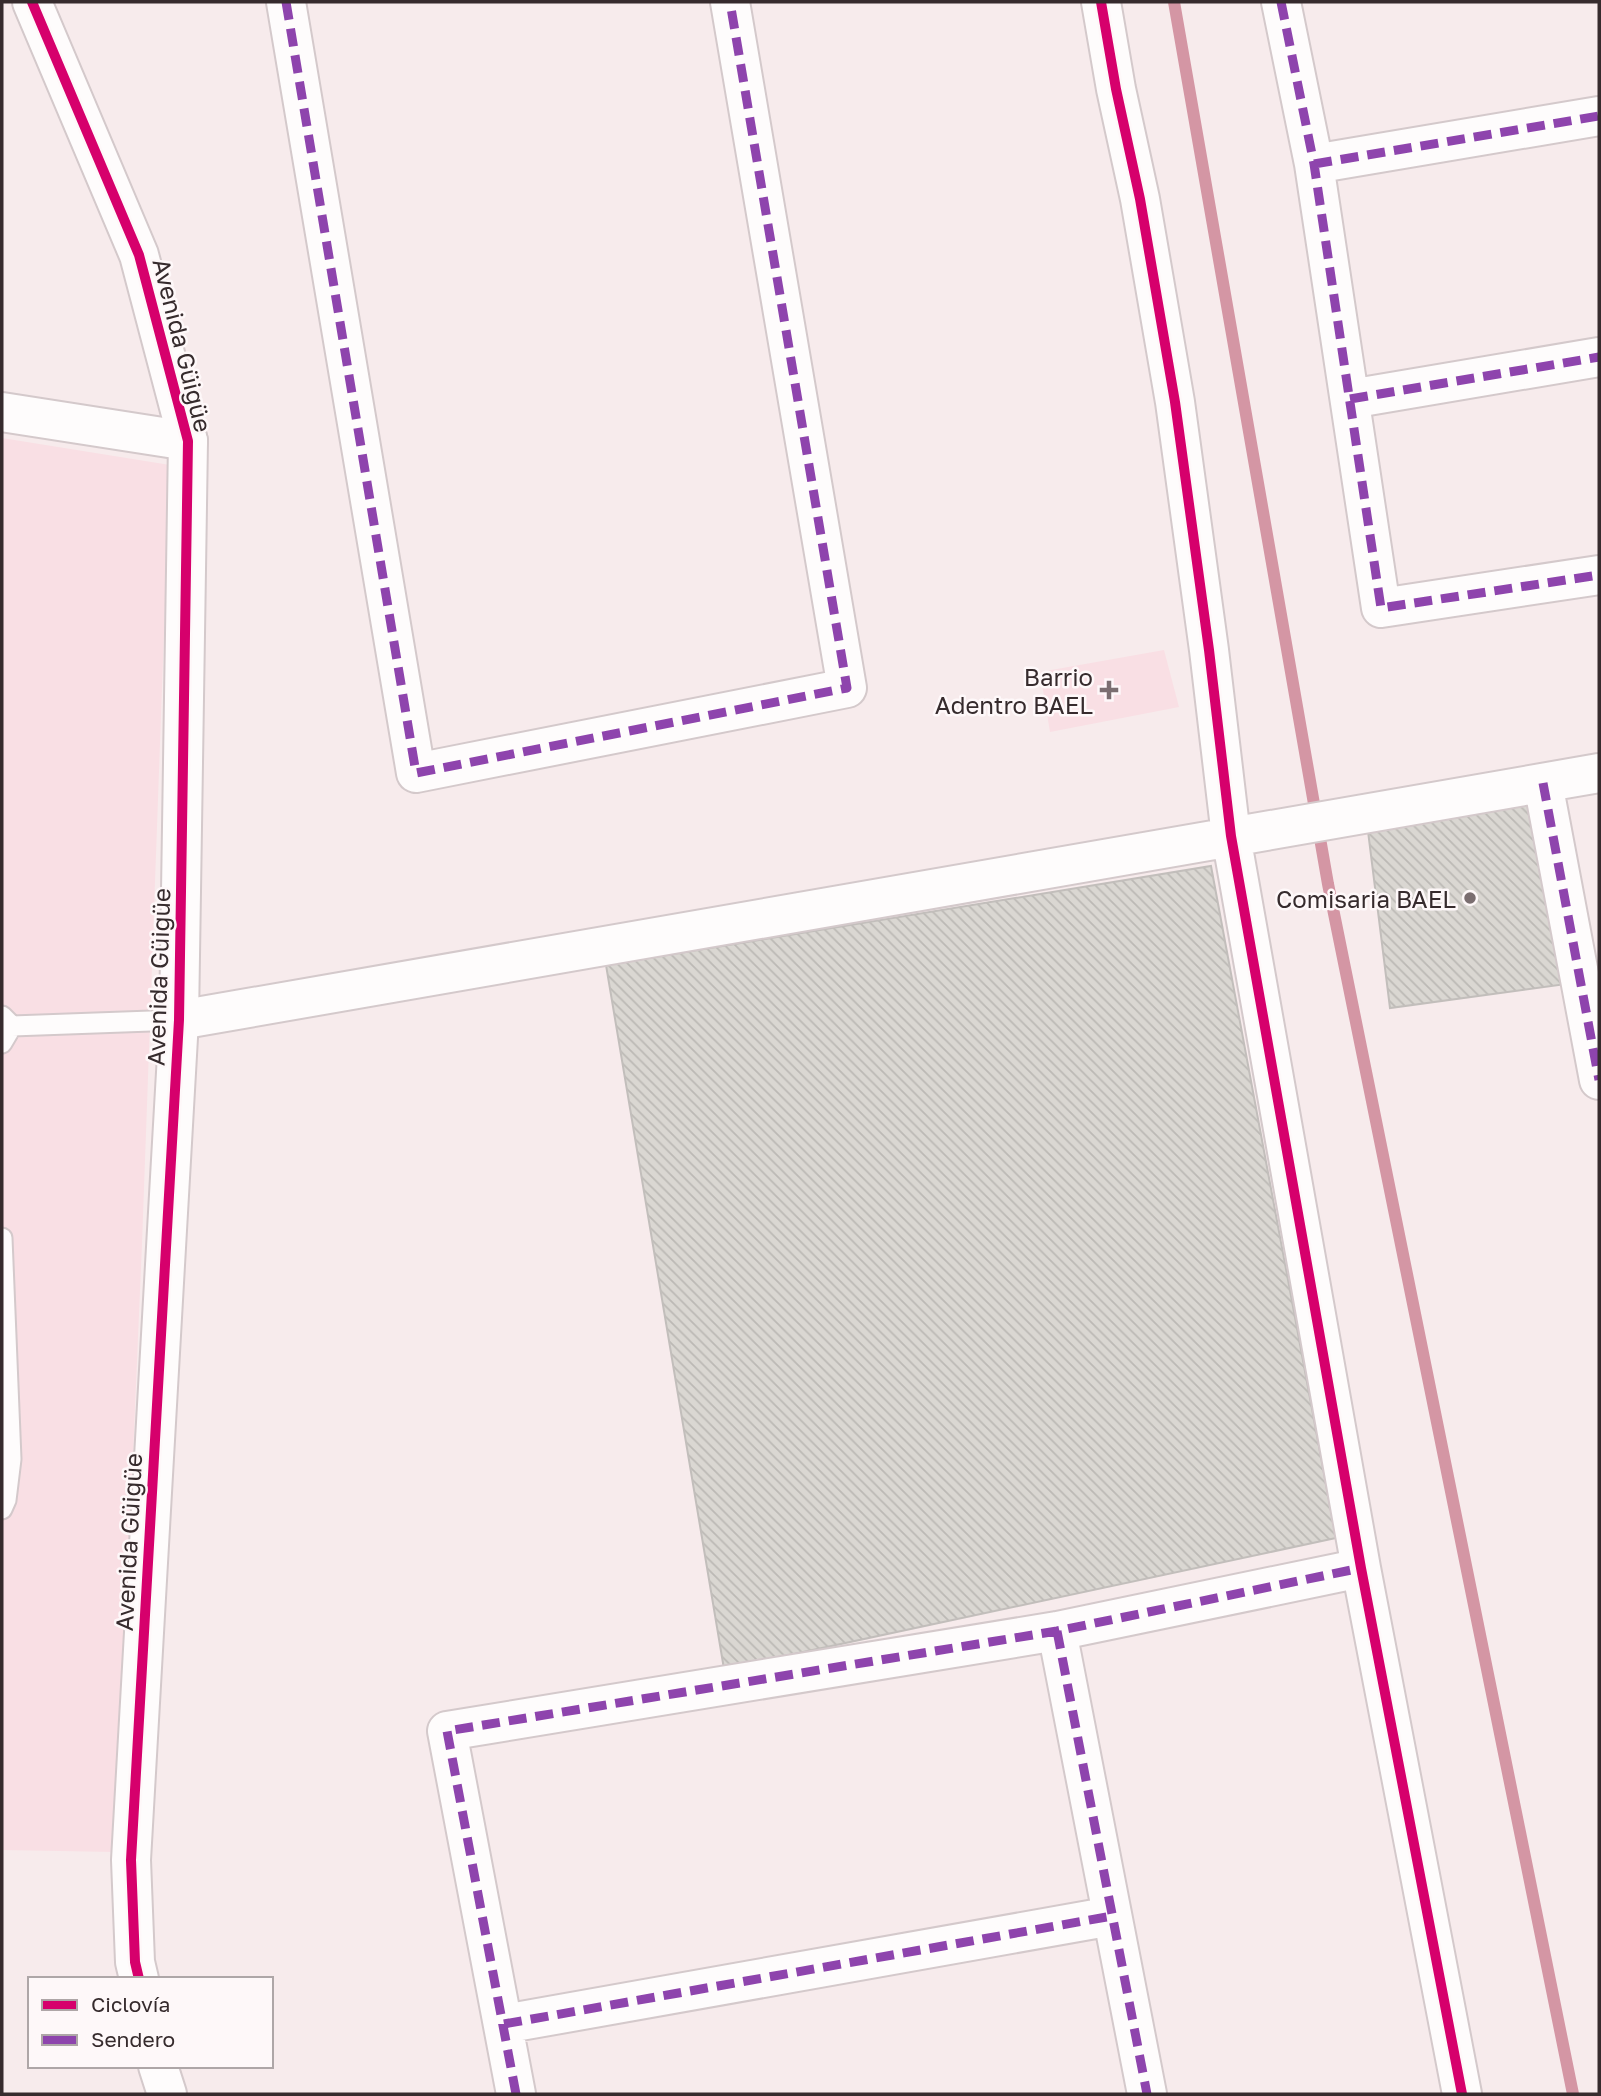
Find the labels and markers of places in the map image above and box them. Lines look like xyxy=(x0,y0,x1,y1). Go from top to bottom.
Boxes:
place label: Barrio Adentro BAEL xyxy=(935,662,1093,719)
marker: Barrio Adentro BAEL xyxy=(1099,680,1119,700)
place label: Comisaria BAEL xyxy=(1276,884,1456,913)
marker: Comisaria BAEL xyxy=(1462,890,1478,906)

